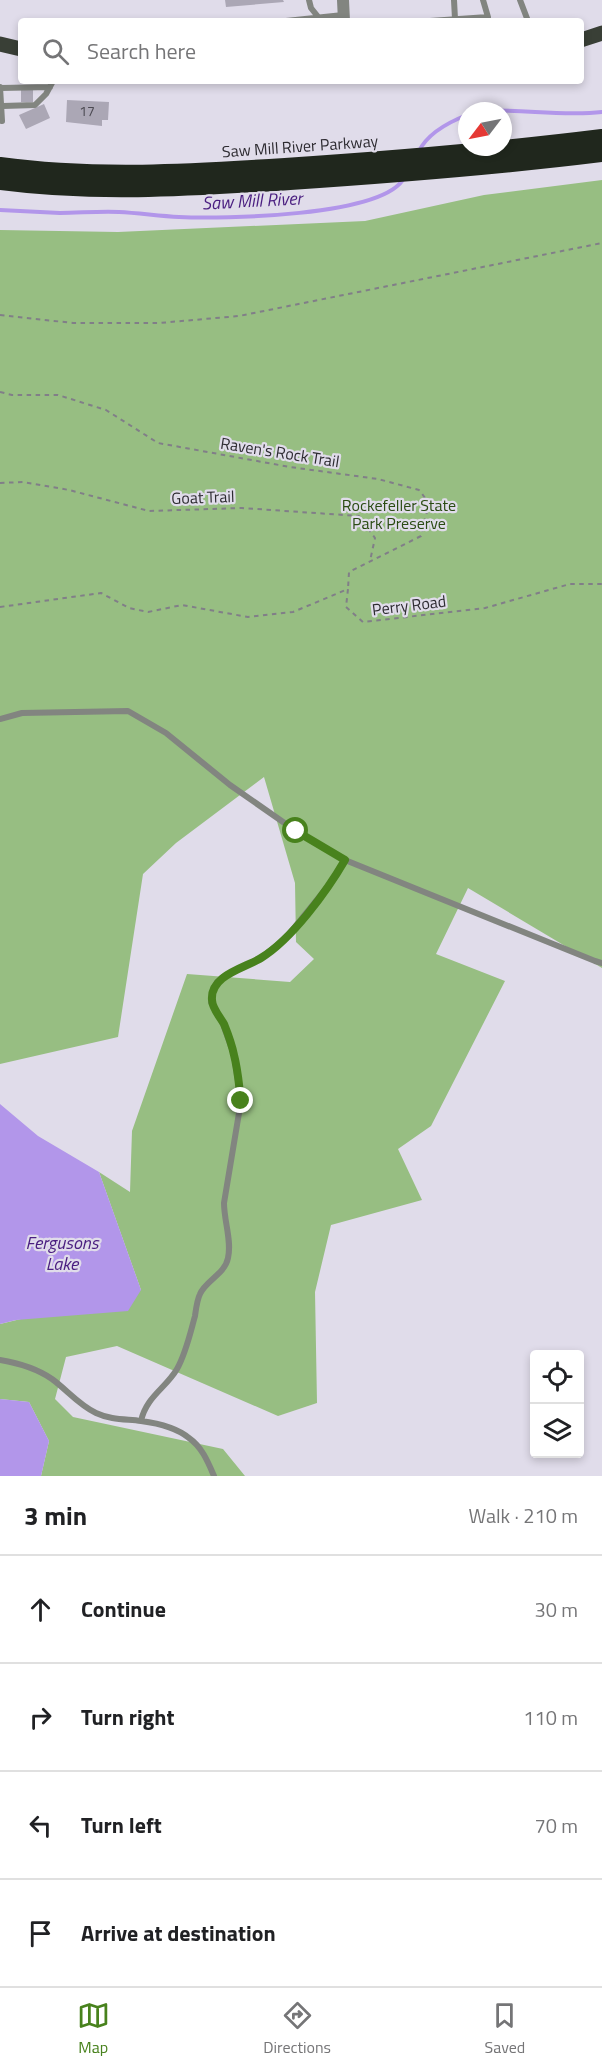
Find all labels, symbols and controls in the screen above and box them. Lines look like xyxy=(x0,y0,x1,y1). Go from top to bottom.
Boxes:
search box xyxy=(18,18,584,84)
text: Search here xyxy=(87,34,196,68)
icon: search xyxy=(39,35,72,68)
house number: 17 xyxy=(79,100,95,121)
north arrow xyxy=(458,102,512,156)
street label: Saw Mill River Parkway xyxy=(221,129,379,163)
water label: Saw Mill River xyxy=(201,184,305,217)
street label: Raven's Rock Trail xyxy=(219,431,341,473)
street label: Goat Trail xyxy=(171,484,235,510)
park label: Rockefeller State Park Preserve xyxy=(342,493,456,535)
street label: Perry Road xyxy=(371,589,447,621)
route start xyxy=(282,817,308,843)
route end xyxy=(227,1087,253,1113)
water label: Fergusons Lake xyxy=(25,1229,100,1277)
map controls xyxy=(530,1350,584,1458)
button: locate xyxy=(530,1350,584,1404)
button: layers xyxy=(530,1404,584,1458)
text: 3 min xyxy=(24,1496,87,1535)
text: Walk · 210 m xyxy=(469,1500,578,1531)
text: Continue xyxy=(81,1592,166,1626)
icon: ahead xyxy=(24,1593,57,1626)
text: 30 m xyxy=(534,1594,578,1625)
text: Turn right xyxy=(81,1700,175,1734)
icon: right xyxy=(24,1701,57,1734)
text: 110 m xyxy=(523,1702,578,1733)
text: Turn left xyxy=(81,1808,162,1842)
icon: left xyxy=(24,1809,57,1842)
text: 70 m xyxy=(534,1810,578,1841)
text: Arrive at destination xyxy=(81,1916,276,1950)
icon: arrive xyxy=(24,1917,57,1950)
tab: Map xyxy=(77,1999,110,2059)
tab: Directions xyxy=(263,1999,331,2059)
tab: Saved xyxy=(485,1999,525,2059)

